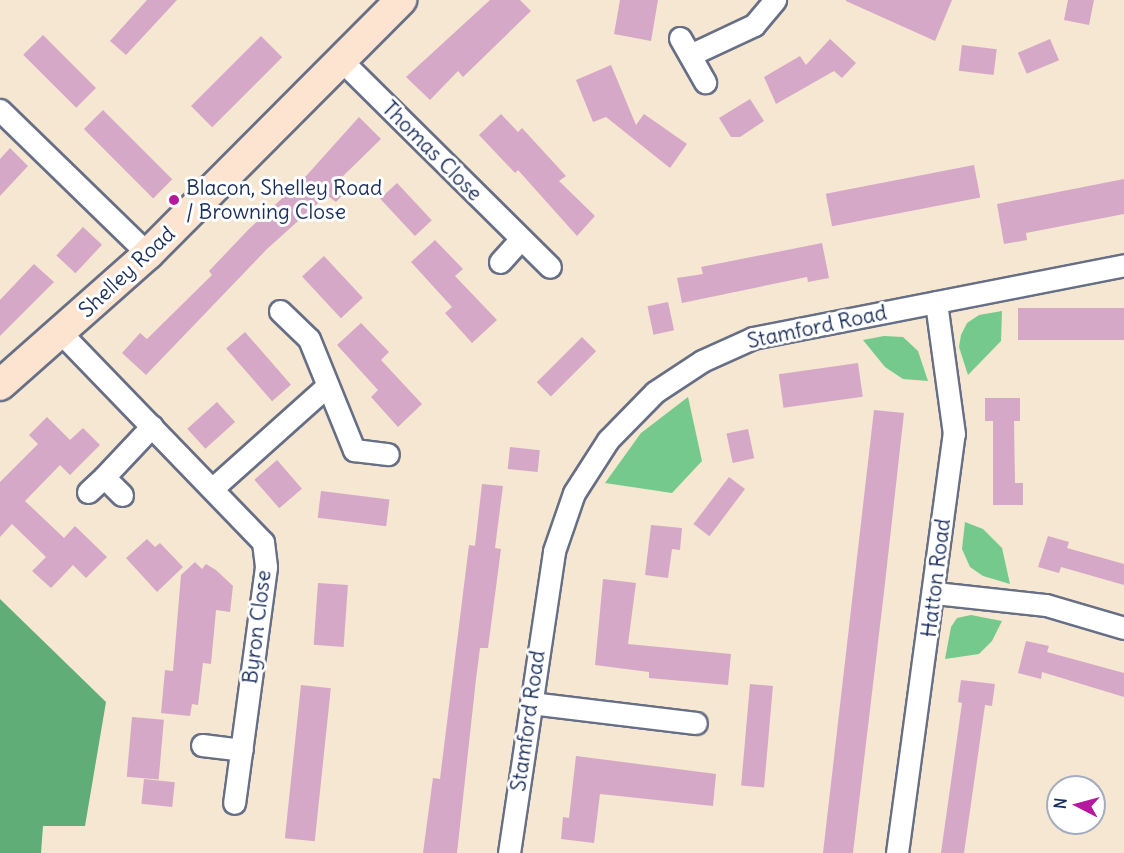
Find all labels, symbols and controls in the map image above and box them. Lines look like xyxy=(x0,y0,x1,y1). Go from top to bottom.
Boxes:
street label: Thomas Close xyxy=(377,96,487,206)
place label: Blacon, Shelley Road / Browning Close xyxy=(186,175,382,225)
marker: Blacon, Shelley Road / Browning Close xyxy=(167,193,181,207)
street label: Shelley Road xyxy=(74,221,180,323)
street label: Stamford Road xyxy=(745,300,889,354)
street label: Hatton Road xyxy=(916,517,956,639)
street label: Byron Close xyxy=(238,569,276,685)
street label: Stamford Road xyxy=(506,649,550,793)
north arrow xyxy=(1046,775,1106,835)
text: N xyxy=(1050,797,1071,810)

